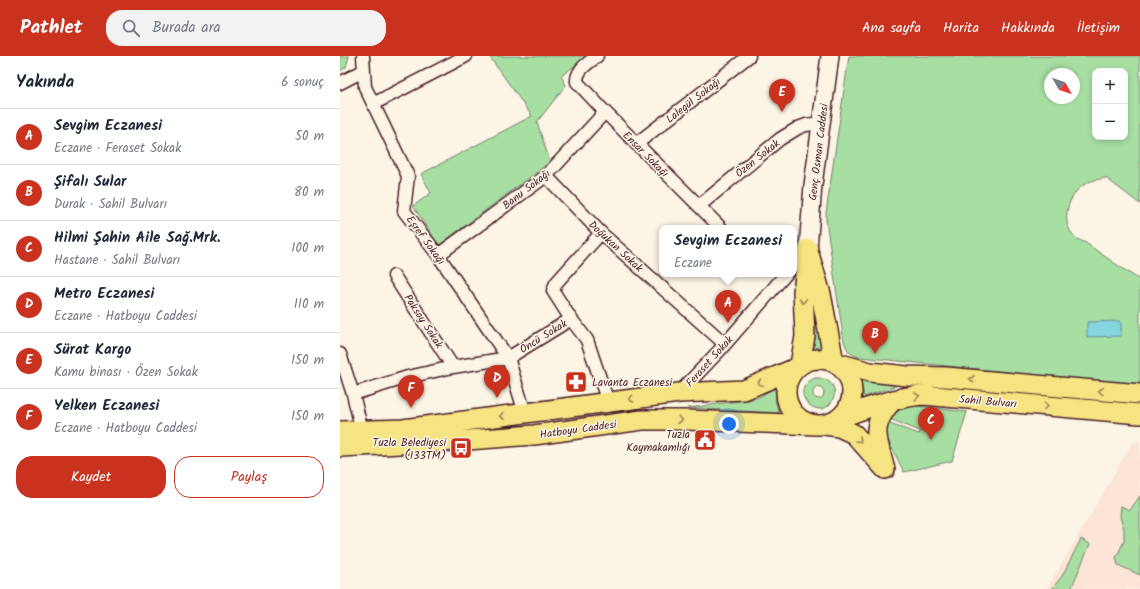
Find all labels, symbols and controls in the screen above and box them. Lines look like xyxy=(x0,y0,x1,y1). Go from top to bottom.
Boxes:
search box xyxy=(106,10,386,46)
text: Pathlet xyxy=(20,13,82,43)
text: Burada ara xyxy=(152,16,221,40)
icon: search xyxy=(120,17,142,39)
text: Ana sayfa xyxy=(862,17,921,39)
text: Harita xyxy=(943,17,979,39)
text: Hakkında xyxy=(1001,17,1055,39)
text: İletişim xyxy=(1077,17,1120,39)
north arrow xyxy=(1044,68,1080,104)
map controls xyxy=(1092,68,1128,140)
button: + xyxy=(1092,68,1128,104)
text: Yakında xyxy=(16,69,74,96)
text: 6 sonuç xyxy=(281,72,324,93)
street label: Lalegül Sokağı xyxy=(662,73,725,128)
pin: E xyxy=(769,79,795,112)
street label: Genç Osman Caddesi xyxy=(804,102,834,202)
button: − xyxy=(1092,104,1128,140)
text: Sevgim Eczanesi xyxy=(54,114,162,138)
text: A xyxy=(25,126,33,147)
text: 50 m xyxy=(295,126,324,147)
street label: Ensar Sokağı xyxy=(618,127,673,182)
street label: Özen Sokak xyxy=(731,135,785,182)
text: Eczane · Feraset Sokak xyxy=(54,138,181,159)
street label: Banu Sokağı xyxy=(499,165,555,214)
text: Şifalı Sular xyxy=(54,170,126,194)
text: B xyxy=(25,182,33,203)
text: 80 m xyxy=(294,182,324,203)
text: Durak · Sahil Bulvarı xyxy=(54,194,167,215)
street label: Eşref Sokağı xyxy=(401,212,449,269)
street label: Doğukan Sokak xyxy=(584,216,647,278)
popup xyxy=(659,225,797,277)
text: Hilmi Şahin Aile Sağ.Mrk. xyxy=(54,226,221,250)
text: Sevgim Eczanesi xyxy=(674,229,782,253)
text: C xyxy=(25,238,33,259)
text: 100 m xyxy=(291,238,324,259)
text: Hastane · Sahil Bulvarı xyxy=(54,250,180,271)
text: Eczane xyxy=(674,253,712,274)
text: Metro Eczanesi xyxy=(54,282,154,306)
pin: A xyxy=(715,290,741,323)
street label: Paksoy Sokak xyxy=(399,291,448,353)
text: D xyxy=(25,294,33,315)
text: 110 m xyxy=(294,294,324,315)
one-way arrow xyxy=(799,298,807,304)
text: Eczane · Hatboyu Caddesi xyxy=(54,306,197,327)
street label: Öncü Sokak xyxy=(516,315,572,359)
pin: B xyxy=(862,321,888,354)
street label: Feraset Sokak xyxy=(682,331,738,392)
text: Sürat Kargo xyxy=(54,338,131,362)
text: E xyxy=(25,350,33,371)
text: 150 m xyxy=(291,350,324,371)
text: Kamu binası · Özen Sokak xyxy=(54,362,198,383)
pin: D xyxy=(484,365,510,398)
pharmacy icon: Lavanta Eczanesi xyxy=(563,369,589,395)
place label: Lavanta Eczanesi xyxy=(592,374,672,392)
pin: F xyxy=(398,375,424,408)
one-way arrow xyxy=(969,375,975,384)
one-way arrow xyxy=(756,379,763,387)
one-way arrow xyxy=(1098,387,1104,396)
one-way arrow xyxy=(914,391,920,400)
street label: Sahil Bulvarı xyxy=(958,391,1018,413)
text: Yelken Eczanesi xyxy=(54,394,160,418)
one-way arrow xyxy=(628,394,634,403)
one-way arrow xyxy=(1043,401,1049,410)
text: F xyxy=(25,406,33,427)
text: 150 m xyxy=(291,406,324,427)
pin: C xyxy=(918,407,944,440)
one-way arrow xyxy=(499,411,505,420)
your location xyxy=(719,414,739,434)
street label: Hatboyu Caddesi xyxy=(539,416,618,444)
one-way arrow xyxy=(677,416,683,424)
text: Eczane · Hatboyu Caddesi xyxy=(54,418,197,439)
place label: Tuzla Kaymakamlığı xyxy=(627,426,690,457)
public building icon: Tuzla Kaymakamlığı xyxy=(692,427,718,453)
place label: Tuzla Belediyesi (133TM) xyxy=(373,434,446,465)
bus stop icon: Tuzla Belediyesi (133TM) xyxy=(448,435,474,461)
one-way arrow xyxy=(855,435,862,443)
button: Kaydet xyxy=(16,456,166,498)
button: Paylaş xyxy=(174,456,324,498)

